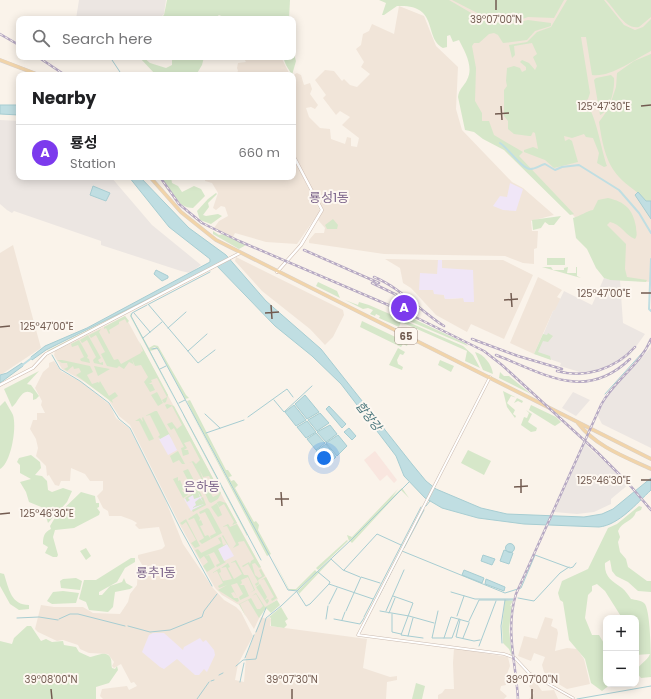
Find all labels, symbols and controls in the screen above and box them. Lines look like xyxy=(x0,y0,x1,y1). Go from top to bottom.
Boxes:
text: 39°07'00"N xyxy=(470,12,522,27)
search box xyxy=(16,16,296,60)
icon: search xyxy=(30,27,52,49)
text: Search here xyxy=(62,28,152,49)
text: Nearby xyxy=(32,86,96,110)
text: 125°47'30"E xyxy=(578,99,630,114)
text: 룡성 xyxy=(70,132,98,153)
text: A xyxy=(40,143,50,162)
text: 660 m xyxy=(238,143,280,162)
text: Station xyxy=(70,154,116,173)
district label: 룡성1동 xyxy=(309,188,349,207)
text: 125°47'00"E xyxy=(577,286,631,301)
pin: A xyxy=(391,293,417,323)
text: 125°47'00"E xyxy=(20,319,74,334)
road number: 65 xyxy=(395,328,417,344)
water label: 합장강 xyxy=(352,398,387,436)
your location xyxy=(314,448,334,468)
text: 125°46'30"E xyxy=(577,473,631,488)
district label: 은하동 xyxy=(184,477,220,496)
text: 125°46'30"E xyxy=(20,506,74,521)
district label: 룡추1동 xyxy=(136,563,176,582)
map controls xyxy=(603,615,639,687)
button: + xyxy=(603,615,639,651)
button: − xyxy=(603,651,639,687)
text: 39°08'00"N xyxy=(25,672,77,687)
text: 39°07'30"N xyxy=(266,672,318,687)
text: 39°07'00"N xyxy=(506,672,558,687)

